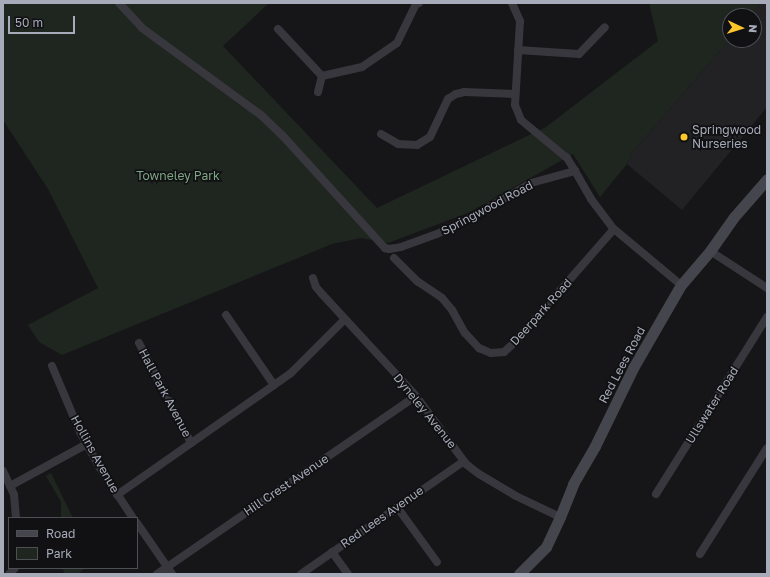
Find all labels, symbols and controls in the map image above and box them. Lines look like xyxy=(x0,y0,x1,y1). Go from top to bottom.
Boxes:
scale bar xyxy=(10,8,77,34)
north arrow xyxy=(722,8,762,48)
text: 50 m xyxy=(15,15,43,30)
text: N xyxy=(747,24,760,33)
place label: Springwood Nurseries xyxy=(692,123,761,151)
marker: Springwood Nurseries xyxy=(679,132,689,142)
park label: Towneley Park xyxy=(136,169,220,183)
street label: Springwood Road xyxy=(439,178,535,238)
street label: Deerpark Road xyxy=(507,276,575,348)
street label: Red Lees Road xyxy=(596,324,648,406)
street label: Hall Park Avenue xyxy=(136,346,194,440)
street label: Ullswater Road xyxy=(683,364,741,446)
street label: Dyneley Avenue xyxy=(390,371,460,451)
street label: Hollins Avenue xyxy=(68,413,122,495)
street label: Hill Crest Avenue xyxy=(241,451,331,519)
street label: Red Lees Avenue xyxy=(338,483,426,551)
legend xyxy=(8,517,138,569)
text: Road xyxy=(46,526,75,541)
text: Park xyxy=(46,546,72,561)

